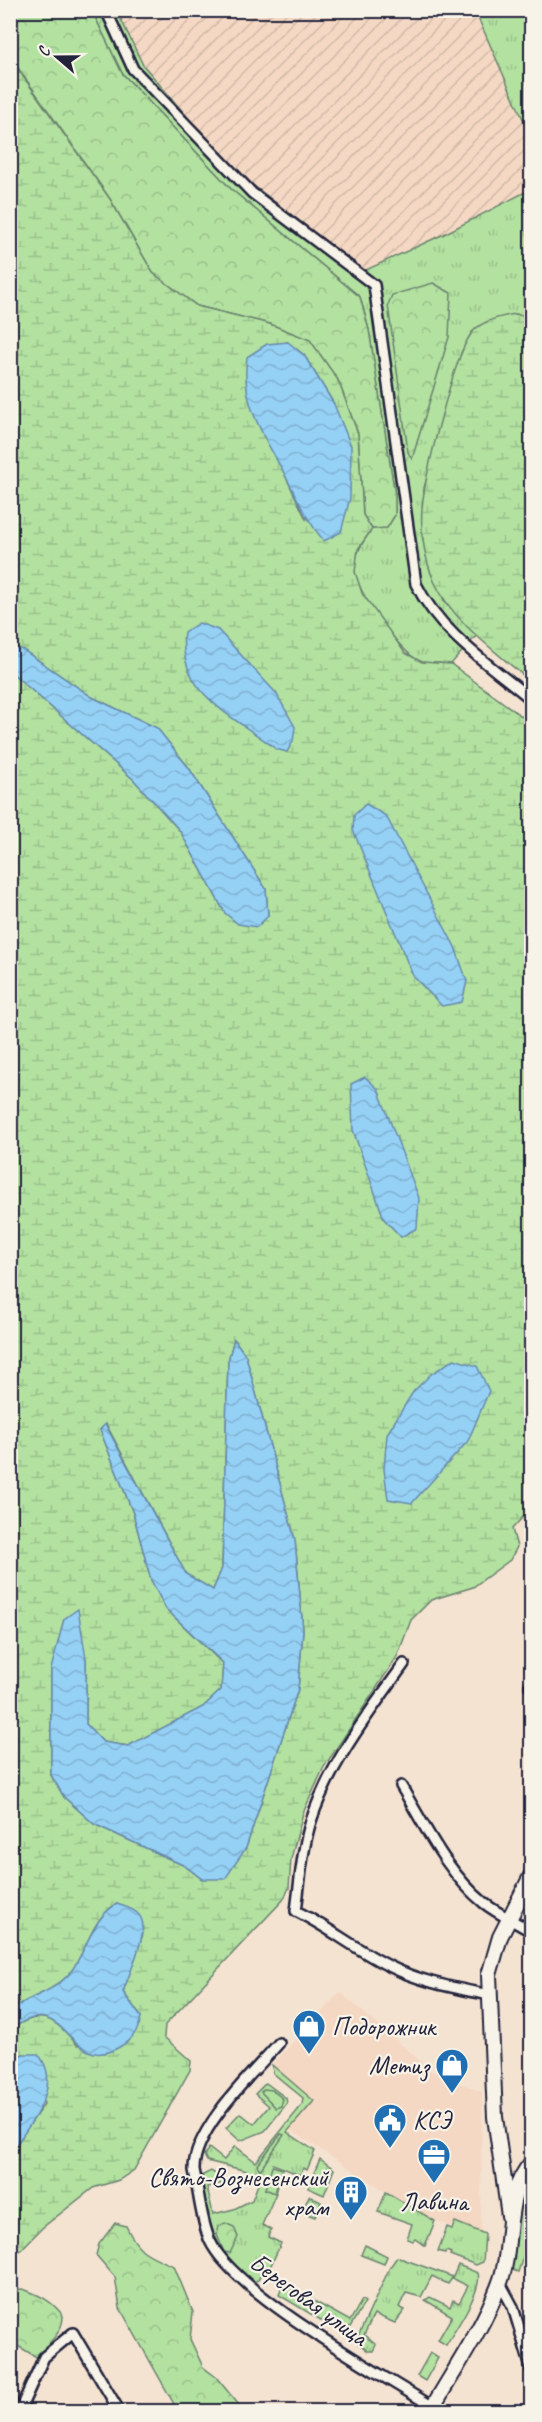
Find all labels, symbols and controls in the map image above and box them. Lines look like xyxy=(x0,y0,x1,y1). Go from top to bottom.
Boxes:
north arrow xyxy=(27,27,87,87)
text: С xyxy=(33,43,55,59)
shop icon: Подорожник xyxy=(291,2008,327,2055)
place label: Подорожник xyxy=(332,2010,438,2043)
shop icon: Метиз xyxy=(434,2047,470,2094)
place label: Метиз xyxy=(369,2049,431,2082)
public building icon: КСЭ xyxy=(372,2102,408,2149)
place label: КСЭ xyxy=(413,2104,453,2137)
office icon: Лавина xyxy=(416,2137,452,2184)
place label: Свято-Вознесенский храм xyxy=(148,2161,330,2224)
building icon: Свято-Вознесенский храм xyxy=(333,2174,369,2221)
place label: Лавина xyxy=(400,2185,470,2218)
street label: Береговая улица xyxy=(243,2245,376,2354)

